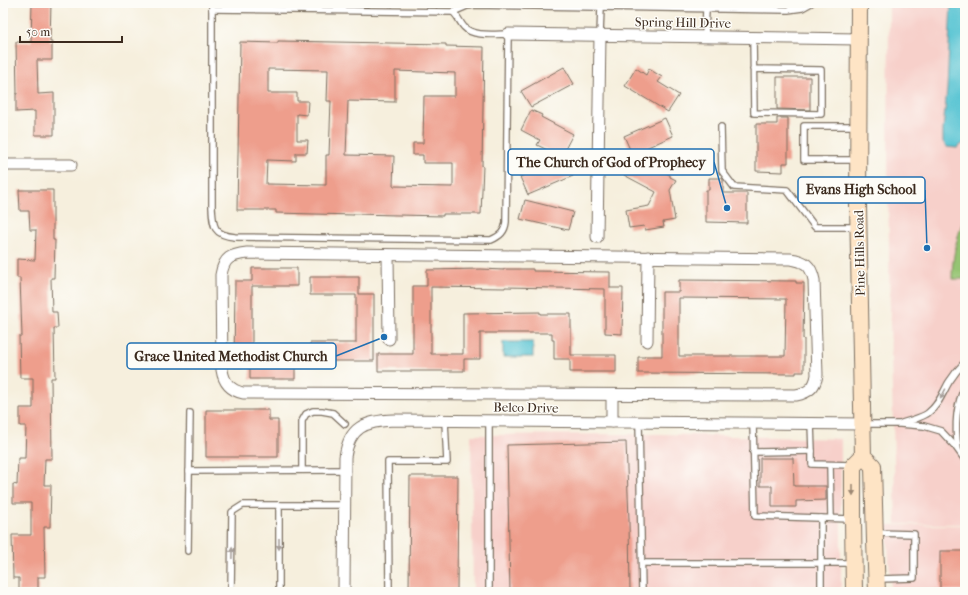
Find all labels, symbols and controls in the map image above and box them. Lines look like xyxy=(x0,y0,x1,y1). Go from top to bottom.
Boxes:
street label: Spring Hill Drive xyxy=(635,14,732,31)
scale bar xyxy=(20,18,122,44)
text: 50 m xyxy=(26,25,50,39)
callout: The Church of God of Prophecy xyxy=(508,149,714,175)
text: The Church of God of Prophecy xyxy=(515,154,707,171)
callout: Evans High School xyxy=(798,177,925,203)
text: Evans High School xyxy=(806,181,916,198)
street label: Pine Hills Road xyxy=(851,209,868,296)
callout: Grace United Methodist Church xyxy=(127,343,336,369)
text: Grace United Methodist Church xyxy=(134,348,329,365)
one-way arrow xyxy=(940,388,946,400)
street label: Belco Drive xyxy=(493,399,559,416)
one-way arrow xyxy=(850,484,856,497)
one-way arrow xyxy=(276,538,282,551)
one-way arrow xyxy=(228,547,235,559)

